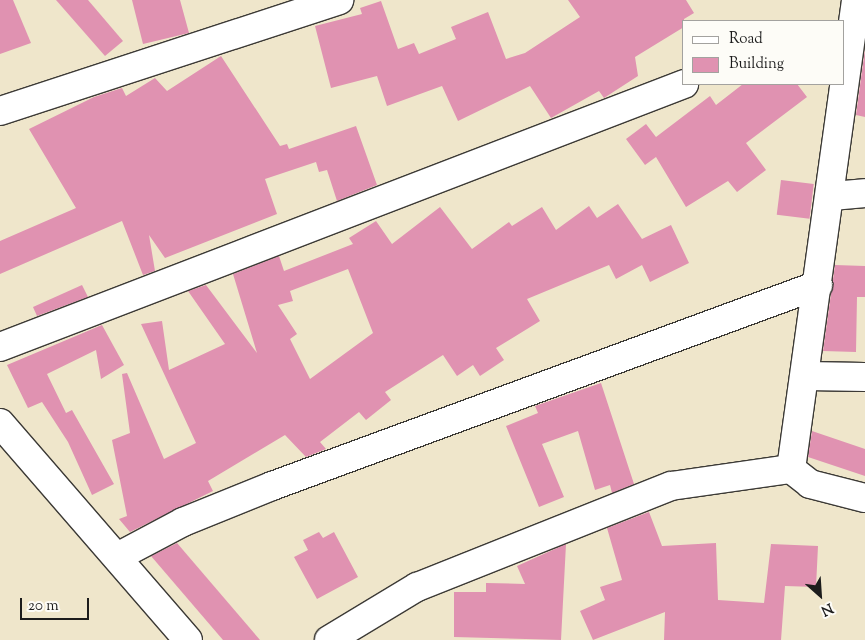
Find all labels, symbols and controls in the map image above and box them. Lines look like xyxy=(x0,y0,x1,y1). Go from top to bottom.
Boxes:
legend xyxy=(682,20,845,85)
text: Road xyxy=(729,29,763,50)
text: Building xyxy=(729,54,784,75)
north arrow xyxy=(795,570,845,620)
scale bar xyxy=(22,588,91,620)
text: 20 m xyxy=(28,596,59,617)
text: N xyxy=(817,597,836,620)

